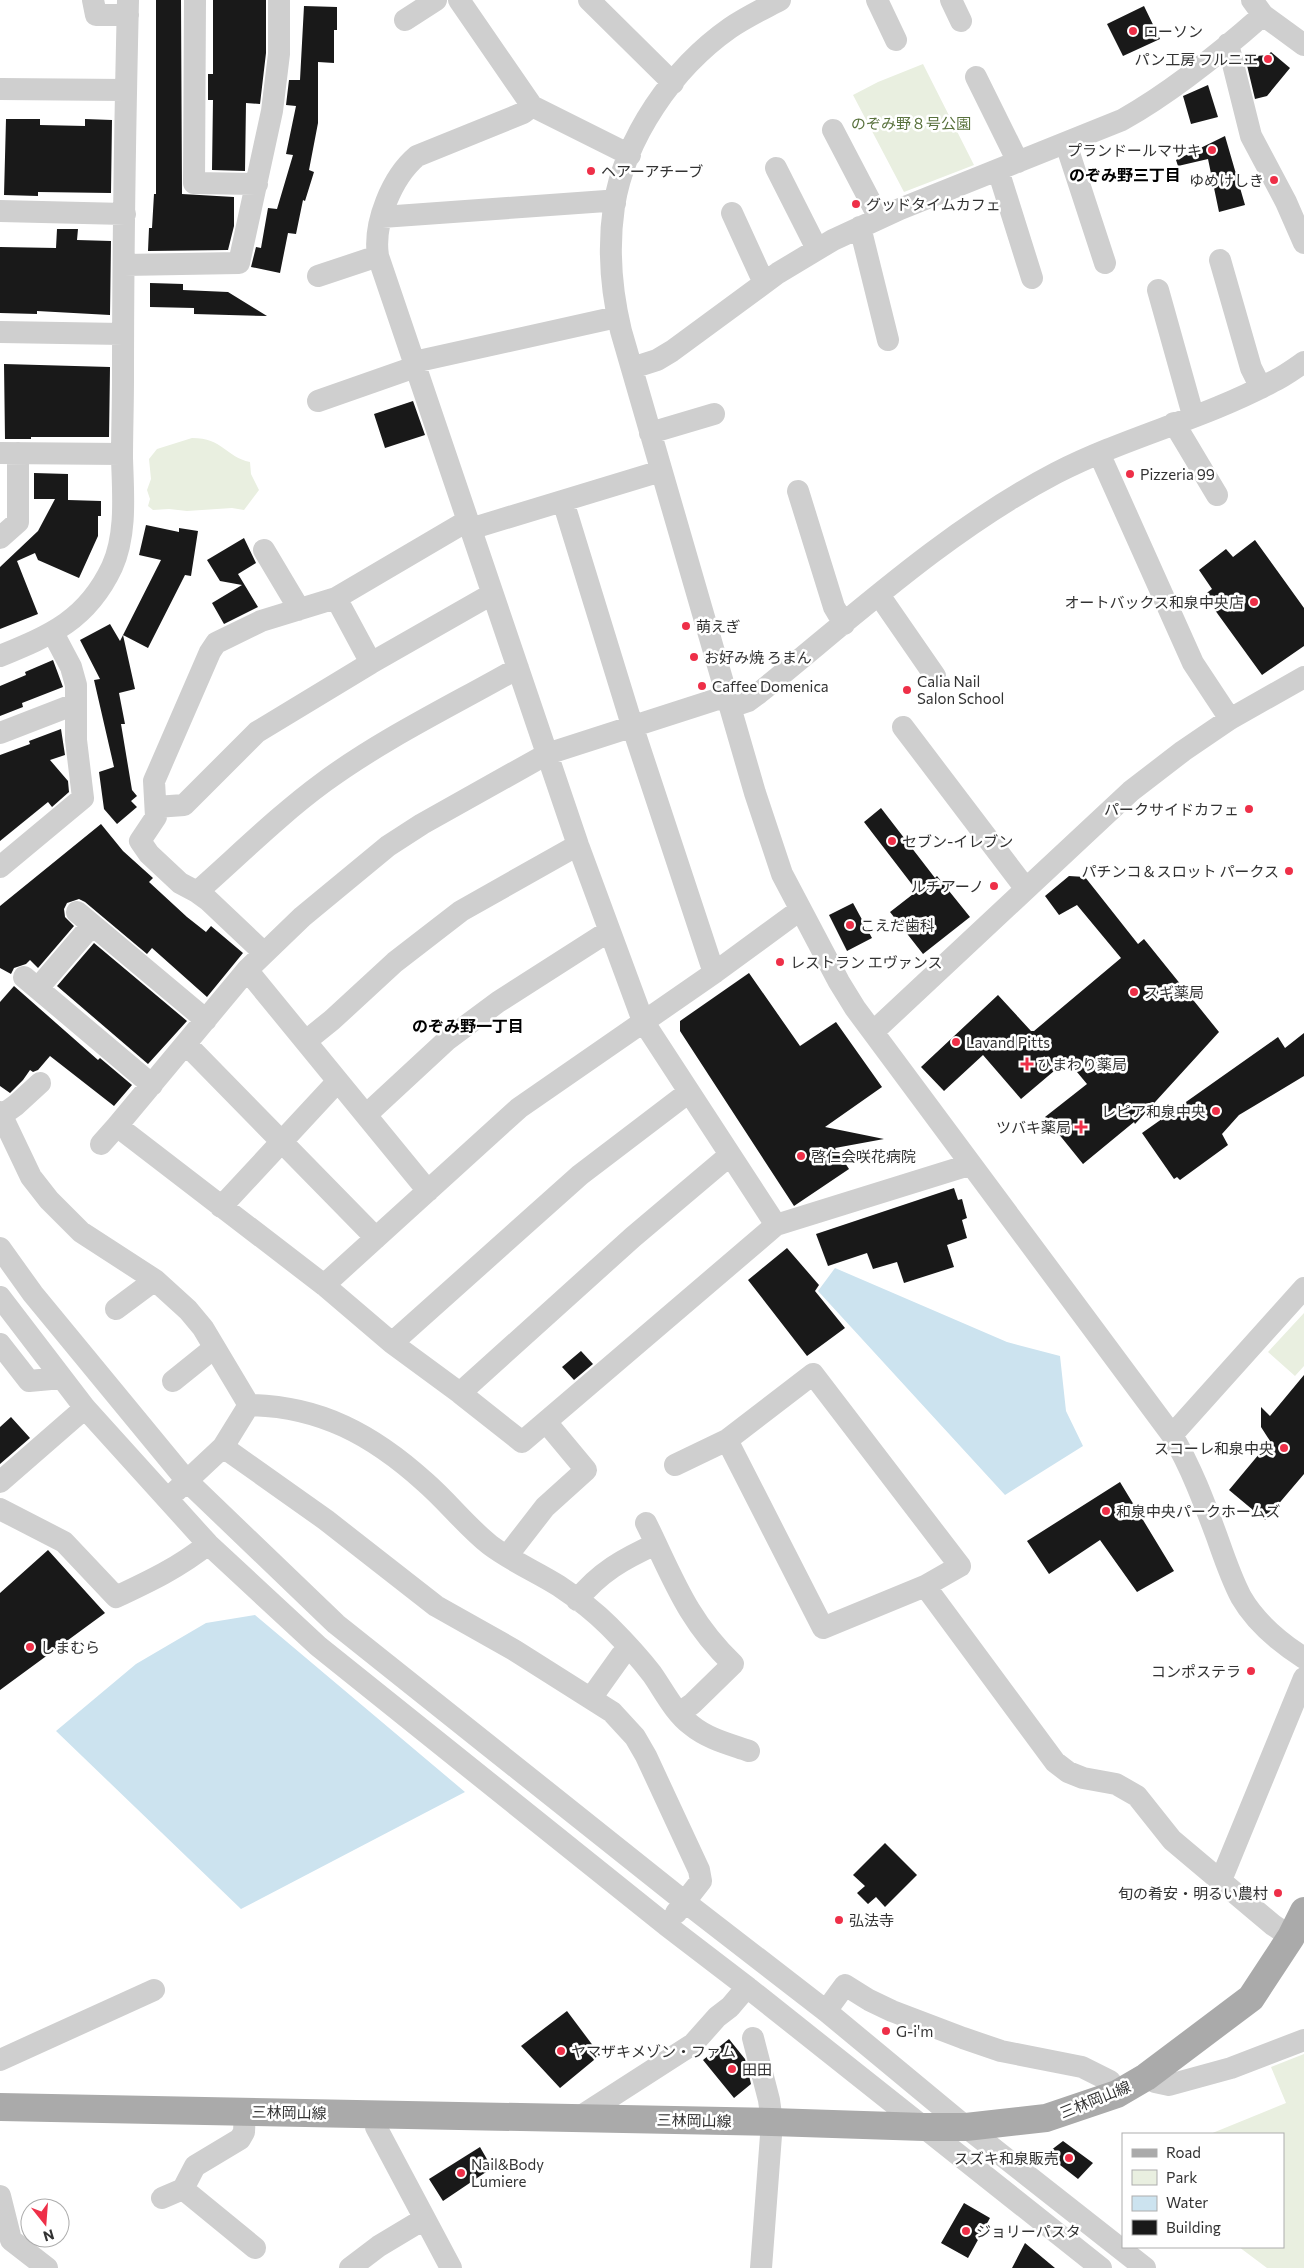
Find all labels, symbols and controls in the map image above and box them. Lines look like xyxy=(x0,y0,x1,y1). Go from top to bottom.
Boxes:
place label: ローソン xyxy=(1143,22,1203,40)
marker: ローソン xyxy=(1127,25,1139,37)
place label: パン工房 フルニエ xyxy=(1134,50,1258,68)
marker: パン工房 フルニエ xyxy=(1262,53,1274,65)
park label: のぞみ野８号公園 xyxy=(851,114,971,132)
place label: プランドールマサキ xyxy=(1067,141,1202,159)
marker: プランドールマサキ xyxy=(1206,144,1218,156)
place label: ヘアーアチーブ xyxy=(601,162,703,180)
marker: ヘアーアチーブ xyxy=(585,165,597,177)
district label: のぞみ野三丁目 xyxy=(1069,165,1181,184)
place label: ゆめけしき xyxy=(1189,171,1264,189)
marker: ゆめけしき xyxy=(1268,174,1280,186)
place label: グッドタイムカフェ xyxy=(866,195,1001,213)
marker: グッドタイムカフェ xyxy=(850,198,862,210)
place label: Pizzeria 99 xyxy=(1140,465,1215,483)
marker: Pizzeria 99 xyxy=(1124,468,1136,480)
place label: オートバックス和泉中央店 xyxy=(1064,593,1244,611)
marker: オートバックス和泉中央店 xyxy=(1248,596,1260,608)
place label: 萌えぎ xyxy=(696,617,741,635)
marker: 萌えぎ xyxy=(680,620,692,632)
place label: お好み焼 ろまん xyxy=(704,648,812,666)
marker: お好み焼 ろまん xyxy=(688,651,700,663)
place label: Calia Nail Salon School xyxy=(917,672,1004,707)
place label: Caffee Domenica xyxy=(712,677,829,695)
marker: Caffee Domenica xyxy=(696,680,708,692)
marker: Calia Nail Salon School xyxy=(901,684,913,696)
place label: パークサイドカフェ xyxy=(1104,800,1239,818)
marker: パークサイドカフェ xyxy=(1243,803,1255,815)
place label: セブン-イレブン xyxy=(902,832,1013,850)
marker: セブン-イレブン xyxy=(886,835,898,847)
place label: パチンコ＆スロット パークス xyxy=(1082,862,1279,880)
marker: パチンコ＆スロット パークス xyxy=(1283,865,1295,877)
place label: ルチアーノ xyxy=(911,877,984,895)
marker: ルチアーノ xyxy=(988,880,1000,892)
place label: こえだ歯科 xyxy=(860,916,935,934)
marker: こえだ歯科 xyxy=(844,919,856,931)
place label: レストラン エヴァンス xyxy=(790,953,943,971)
marker: レストラン エヴァンス xyxy=(774,956,786,968)
place label: スギ薬局 xyxy=(1144,983,1204,1001)
marker: スギ薬局 xyxy=(1128,986,1140,998)
district label: のぞみ野一丁目 xyxy=(412,1016,524,1035)
place label: Lavand Pitts xyxy=(966,1033,1050,1051)
marker: Lavand Pitts xyxy=(950,1036,962,1048)
place label: ひまわり薬局 xyxy=(1037,1055,1127,1073)
marker: ひまわり薬局 xyxy=(1021,1058,1033,1070)
place label: レピア和泉中央 xyxy=(1101,1102,1206,1120)
marker: レピア和泉中央 xyxy=(1210,1105,1222,1117)
place label: ツバキ薬局 xyxy=(996,1118,1071,1136)
marker: ツバキ薬局 xyxy=(1075,1121,1087,1133)
place label: 啓仁会咲花病院 xyxy=(811,1147,916,1165)
marker: 啓仁会咲花病院 xyxy=(795,1150,807,1162)
place label: スコーレ和泉中央 xyxy=(1154,1439,1274,1457)
marker: スコーレ和泉中央 xyxy=(1278,1442,1290,1454)
place label: 和泉中央パークホームズ xyxy=(1116,1502,1281,1520)
marker: 和泉中央パークホームズ xyxy=(1100,1505,1112,1517)
place label: しまむら xyxy=(40,1638,100,1656)
marker: しまむら xyxy=(24,1641,36,1653)
place label: コンポステラ xyxy=(1151,1662,1241,1680)
marker: コンポステラ xyxy=(1245,1665,1257,1677)
place label: 旬の肴安・明るい農村 xyxy=(1118,1884,1268,1902)
marker: 旬の肴安・明るい農村 xyxy=(1272,1887,1284,1899)
place label: 弘法寺 xyxy=(849,1911,894,1929)
marker: 弘法寺 xyxy=(833,1914,845,1926)
place label: G-i'm xyxy=(896,2022,933,2040)
marker: G-i'm xyxy=(880,2025,892,2037)
place label: ヤマザキメゾン・ファム xyxy=(571,2042,736,2060)
marker: ヤマザキメゾン・ファム xyxy=(555,2045,567,2057)
place label: 田田 xyxy=(742,2060,772,2078)
marker: 田田 xyxy=(726,2063,738,2075)
street label: 三林岡山線 xyxy=(1057,2077,1133,2121)
street label: 三林岡山線 xyxy=(251,2102,327,2122)
street label: 三林岡山線 xyxy=(656,2110,732,2130)
legend xyxy=(1122,2133,1284,2248)
text: Road xyxy=(1166,2143,1201,2161)
place label: スズキ和泉販売 xyxy=(954,2149,1059,2167)
marker: スズキ和泉販売 xyxy=(1063,2152,1075,2164)
place label: Nail&Body Lumiere xyxy=(471,2155,544,2190)
marker: Nail&Body Lumiere xyxy=(455,2167,467,2179)
text: Park xyxy=(1166,2168,1197,2186)
text: Water xyxy=(1166,2193,1208,2211)
north arrow xyxy=(20,2198,70,2248)
text: Building xyxy=(1166,2218,1221,2236)
place label: ジョリーパスタ xyxy=(976,2222,1081,2240)
marker: ジョリーパスタ xyxy=(960,2225,972,2237)
text: N xyxy=(41,2226,56,2246)

